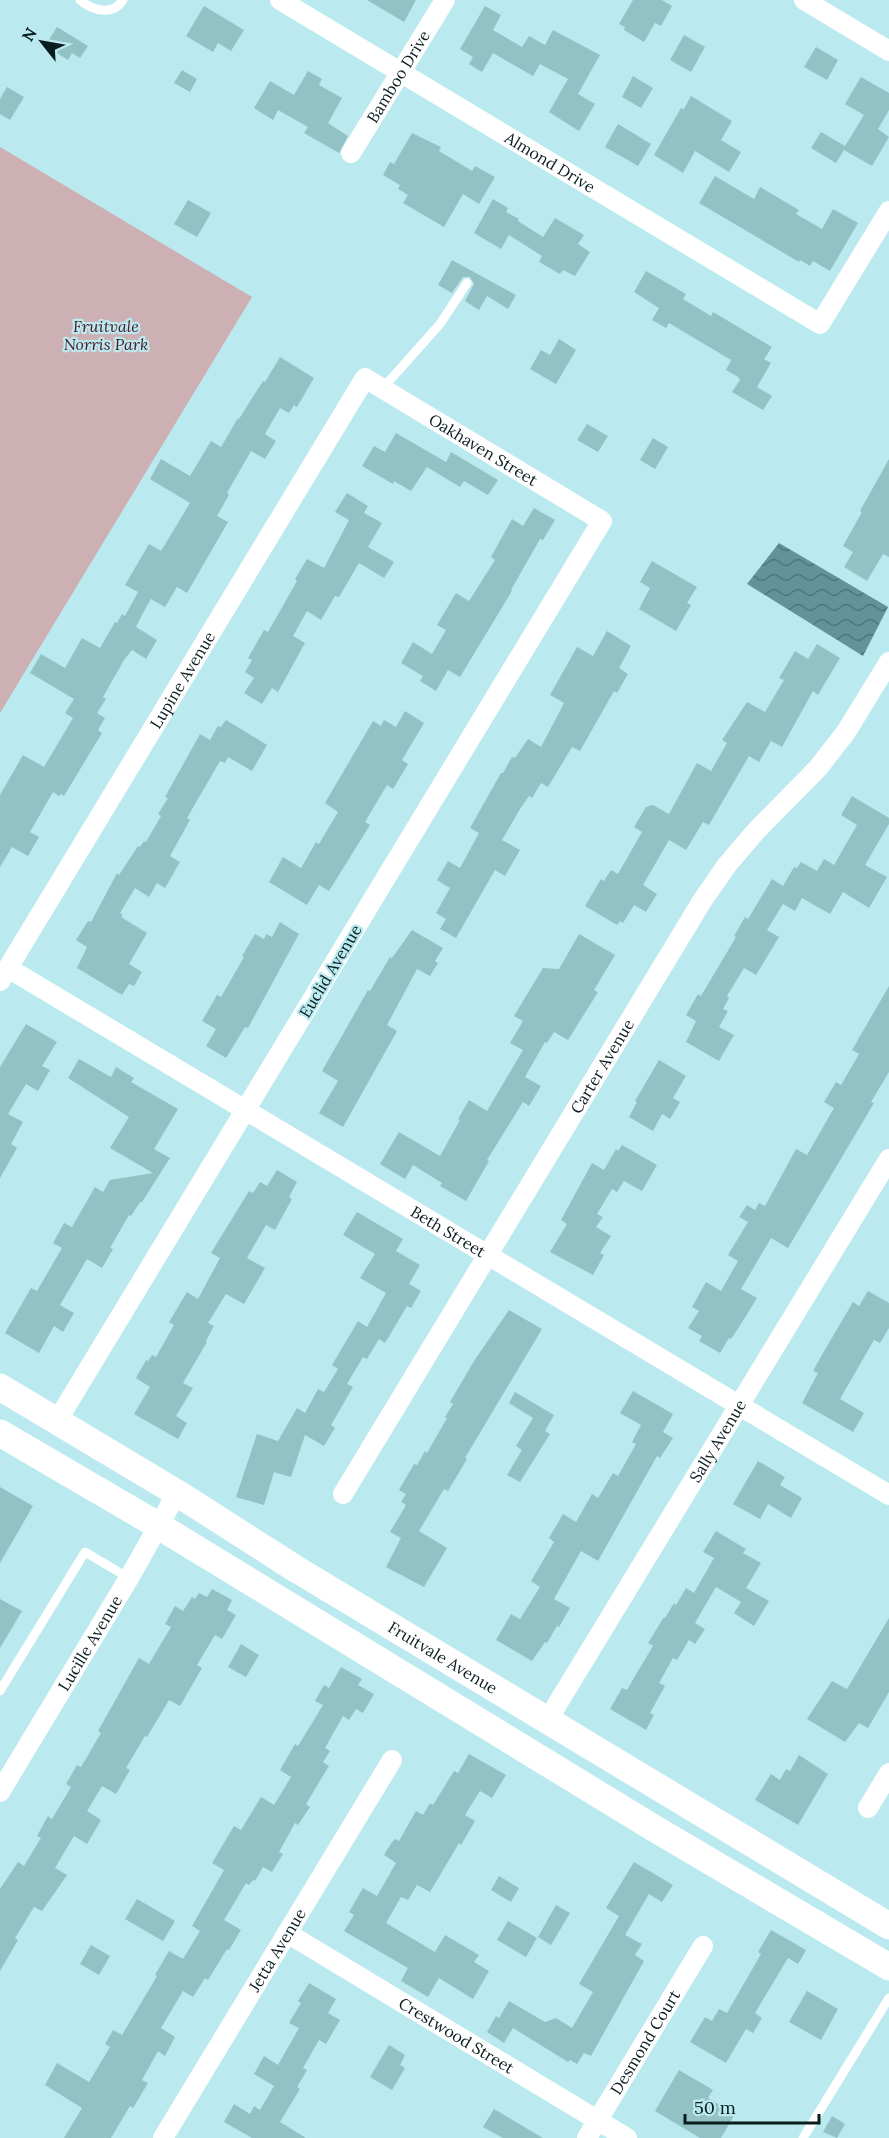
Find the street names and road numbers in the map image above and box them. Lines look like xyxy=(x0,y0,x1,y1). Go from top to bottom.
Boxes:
street label: Bamboo Drive xyxy=(362,26,434,126)
street label: Almond Drive xyxy=(501,127,599,197)
street label: Oakhaven Street xyxy=(425,409,542,490)
street label: Lupine Avenue xyxy=(145,627,219,732)
street label: Euclid Avenue xyxy=(294,921,366,1021)
street label: Carter Avenue xyxy=(566,1015,638,1117)
street label: Beth Street xyxy=(407,1201,490,1262)
street label: Sally Avenue xyxy=(685,1396,750,1486)
street label: Lucille Avenue xyxy=(53,1591,126,1694)
street label: Fruitvale Avenue xyxy=(385,1617,502,1698)
street label: Jetta Avenue xyxy=(244,1904,310,1996)
street label: Desmond Court xyxy=(606,1986,685,2098)
street label: Crestwood Street xyxy=(395,1993,519,2078)

